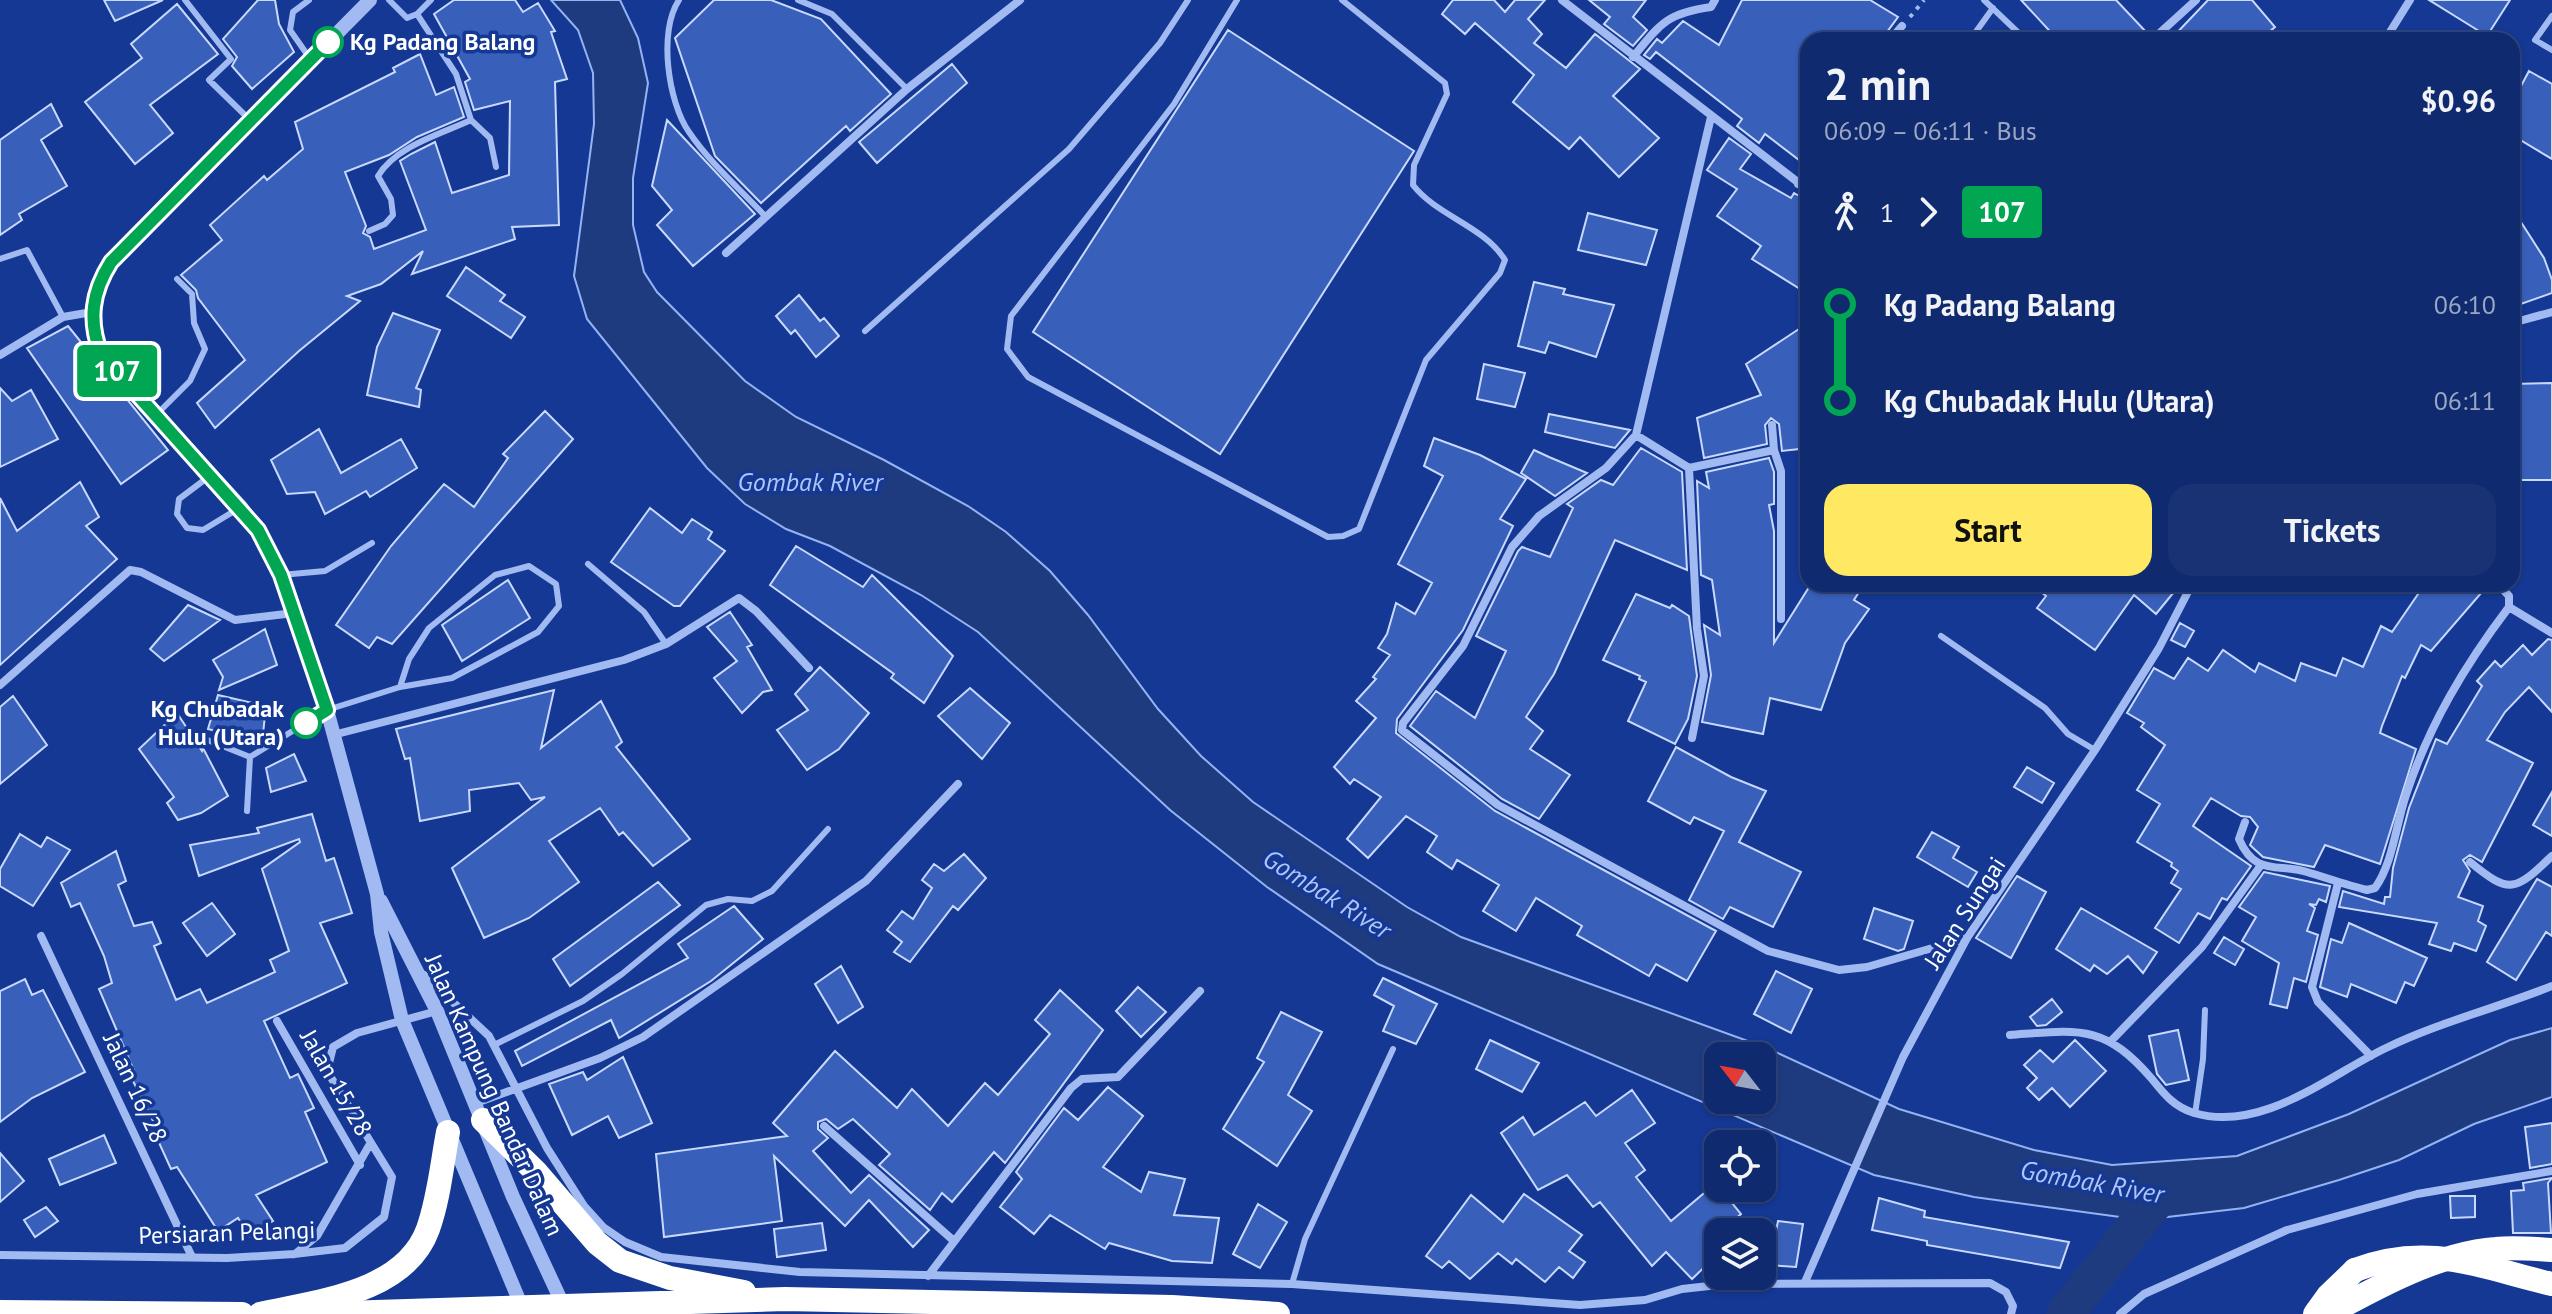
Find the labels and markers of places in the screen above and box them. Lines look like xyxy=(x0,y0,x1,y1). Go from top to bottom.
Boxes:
place label: Kg Padang Balang xyxy=(350,26,535,57)
marker: Kg Padang Balang xyxy=(313,27,343,57)
place label: Kg Chubadak Hulu (Utara) xyxy=(151,693,284,752)
marker: Kg Chubadak Hulu (Utara) xyxy=(291,708,321,738)

